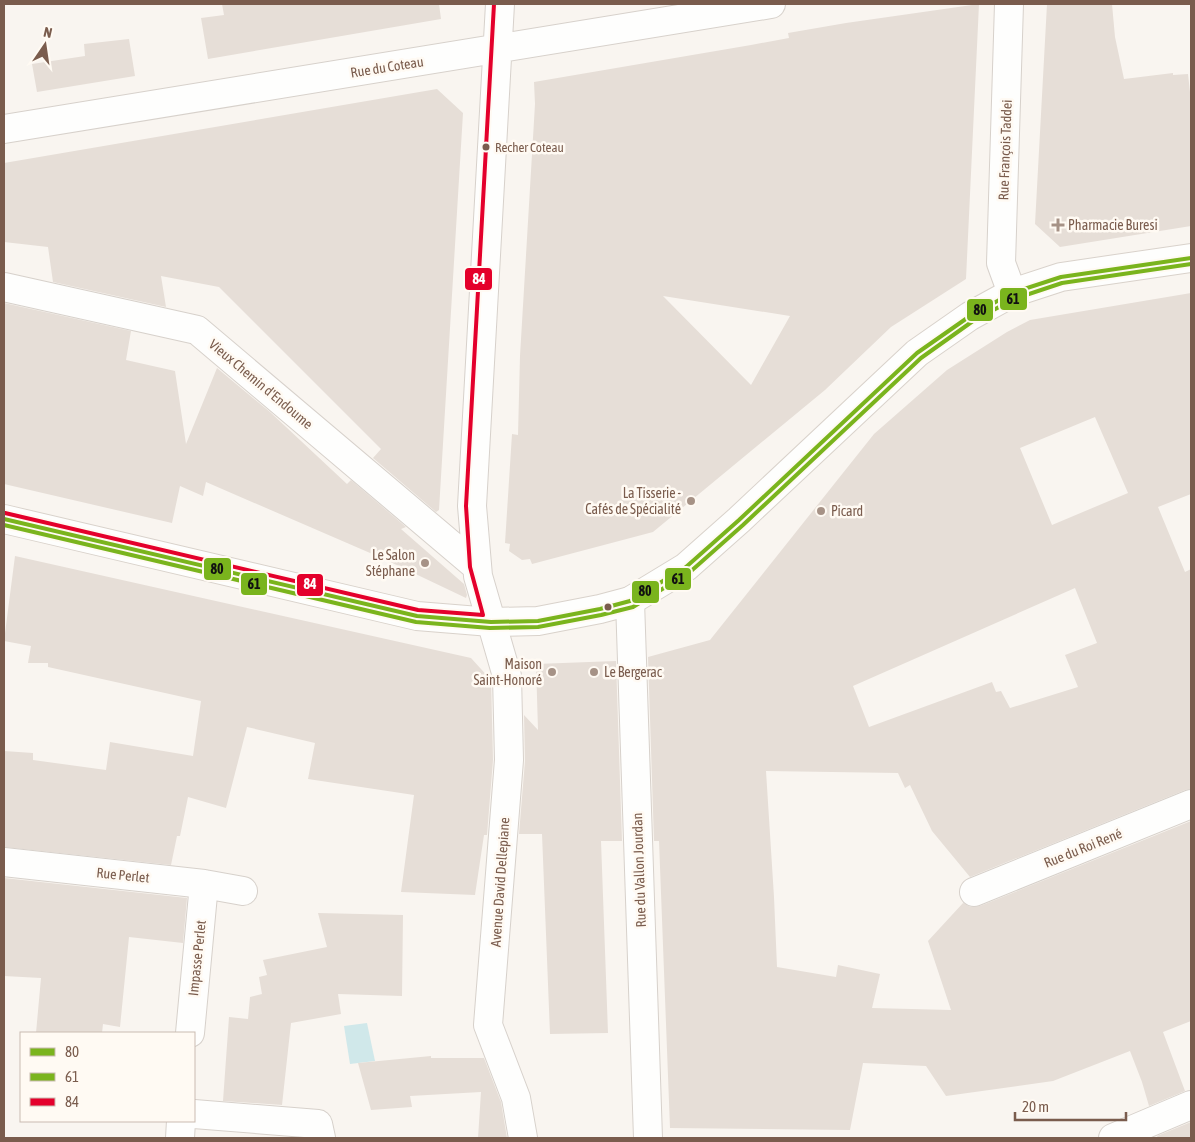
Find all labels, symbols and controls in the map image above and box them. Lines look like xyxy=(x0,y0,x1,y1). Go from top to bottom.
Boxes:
north arrow xyxy=(20,20,70,70)
text: N xyxy=(42,24,54,41)
street label: Rue du Coteau xyxy=(349,53,425,81)
street label: Rue François Taddei xyxy=(995,99,1015,201)
place label: Recher Coteau xyxy=(495,140,564,155)
marker: Recher Coteau xyxy=(481,142,491,152)
place label: Pharmacie Buresi xyxy=(1068,217,1158,233)
marker: Pharmacie Buresi xyxy=(1052,219,1064,231)
line badge: 84 xyxy=(464,267,493,291)
text: 84 xyxy=(472,271,486,287)
line badge: 61 xyxy=(999,287,1028,311)
text: 61 xyxy=(1006,291,1020,307)
line badge: 80 xyxy=(966,298,994,322)
text: 80 xyxy=(973,302,987,318)
street label: Vieux Chemin d'Endoume xyxy=(206,336,316,432)
place label: La Tisserie - Cafés de Spécialité xyxy=(585,485,681,517)
marker: La Tisserie - Cafés de Spécialité xyxy=(685,495,697,507)
place label: Picard xyxy=(831,503,863,519)
marker: Picard xyxy=(815,505,827,517)
place label: Le Salon Stéphane xyxy=(366,547,415,579)
line badge: 80 xyxy=(203,557,232,581)
marker: Le Salon Stéphane xyxy=(419,557,431,569)
text: 80 xyxy=(210,561,224,577)
line badge: 61 xyxy=(664,567,692,591)
text: 61 xyxy=(671,571,685,587)
line badge: 61 xyxy=(240,572,268,596)
line badge: 84 xyxy=(296,573,324,597)
text: 61 xyxy=(247,576,261,592)
text: 84 xyxy=(303,576,317,592)
line badge: 80 xyxy=(631,580,660,604)
text: 80 xyxy=(638,583,652,599)
unlabelled marker xyxy=(603,602,613,612)
place label: Maison Saint-Honoré xyxy=(473,656,542,688)
place label: Le Bergerac xyxy=(604,664,663,680)
marker: Maison Saint-Honoré xyxy=(546,666,558,678)
marker: Le Bergerac xyxy=(588,666,600,678)
street label: Rue du Vallon Jourdan xyxy=(629,812,649,928)
street label: Avenue David Dellepiane xyxy=(487,817,513,947)
street label: Rue du Roi René xyxy=(1042,825,1124,871)
street label: Rue Perlet xyxy=(96,864,150,886)
street label: Impasse Perlet xyxy=(185,919,209,997)
legend xyxy=(20,1032,195,1122)
text: 80 xyxy=(65,1043,79,1060)
text: 61 xyxy=(65,1068,79,1085)
scale bar xyxy=(1015,1090,1126,1122)
text: 84 xyxy=(65,1093,79,1110)
text: 20 m xyxy=(1022,1098,1049,1115)

